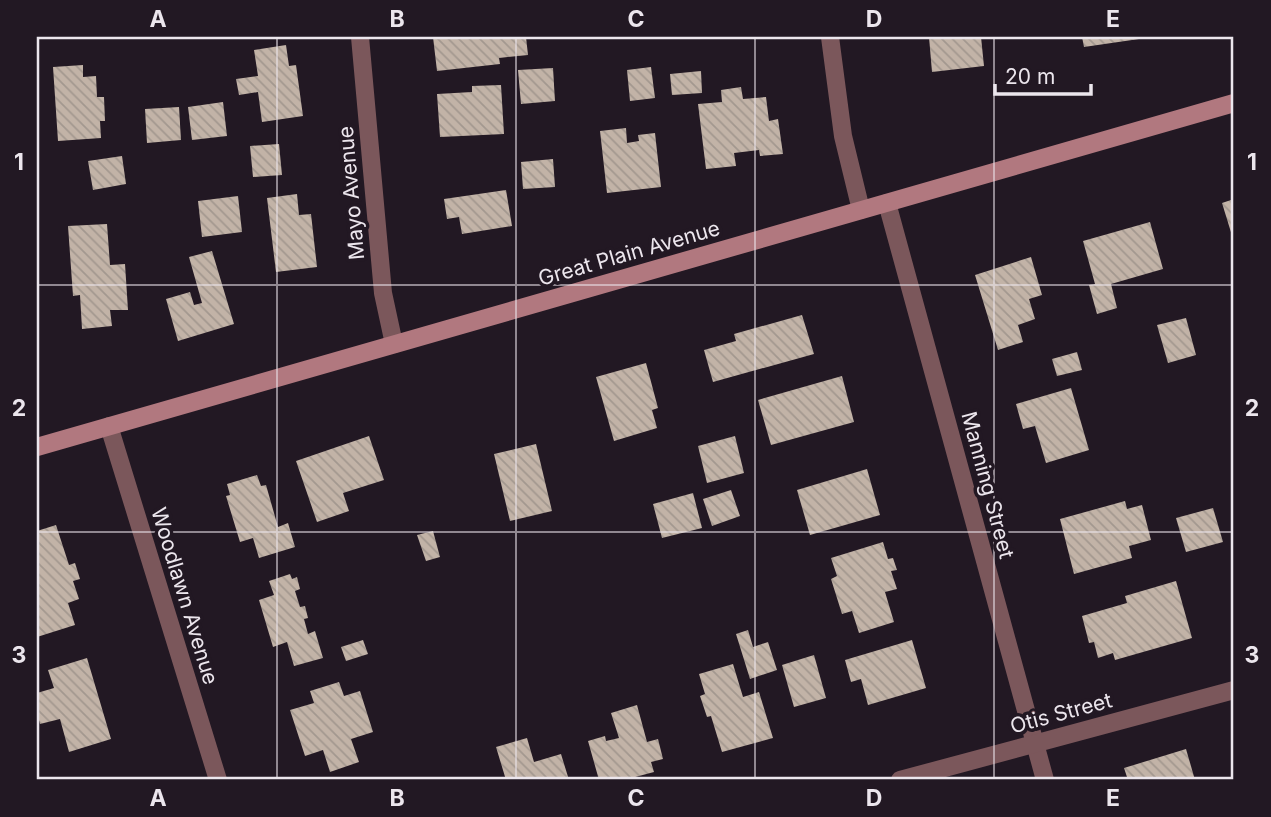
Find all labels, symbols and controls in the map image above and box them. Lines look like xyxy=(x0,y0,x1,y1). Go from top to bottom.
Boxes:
text: A xyxy=(149,5,167,33)
text: B xyxy=(389,5,405,33)
text: C xyxy=(627,5,645,33)
text: D xyxy=(866,5,882,33)
text: E xyxy=(1106,5,1120,33)
scale bar xyxy=(995,52,1091,96)
text: 20 m xyxy=(1005,64,1055,89)
street label: Mayo Avenue xyxy=(333,125,369,261)
text: 1 xyxy=(14,148,24,176)
text: 1 xyxy=(1247,148,1257,176)
street label: Great Plain Avenue xyxy=(535,215,723,291)
text: 2 xyxy=(12,394,26,422)
text: 2 xyxy=(1245,394,1259,422)
street label: Manning Street xyxy=(956,409,1020,561)
street label: Woodlawn Avenue xyxy=(146,504,224,688)
text: 3 xyxy=(12,641,26,669)
text: 3 xyxy=(1245,641,1259,669)
street label: Otis Street xyxy=(1007,687,1115,739)
text: A xyxy=(149,784,167,812)
text: B xyxy=(389,784,405,812)
text: C xyxy=(627,784,645,812)
text: D xyxy=(866,784,882,812)
text: E xyxy=(1106,784,1120,812)

